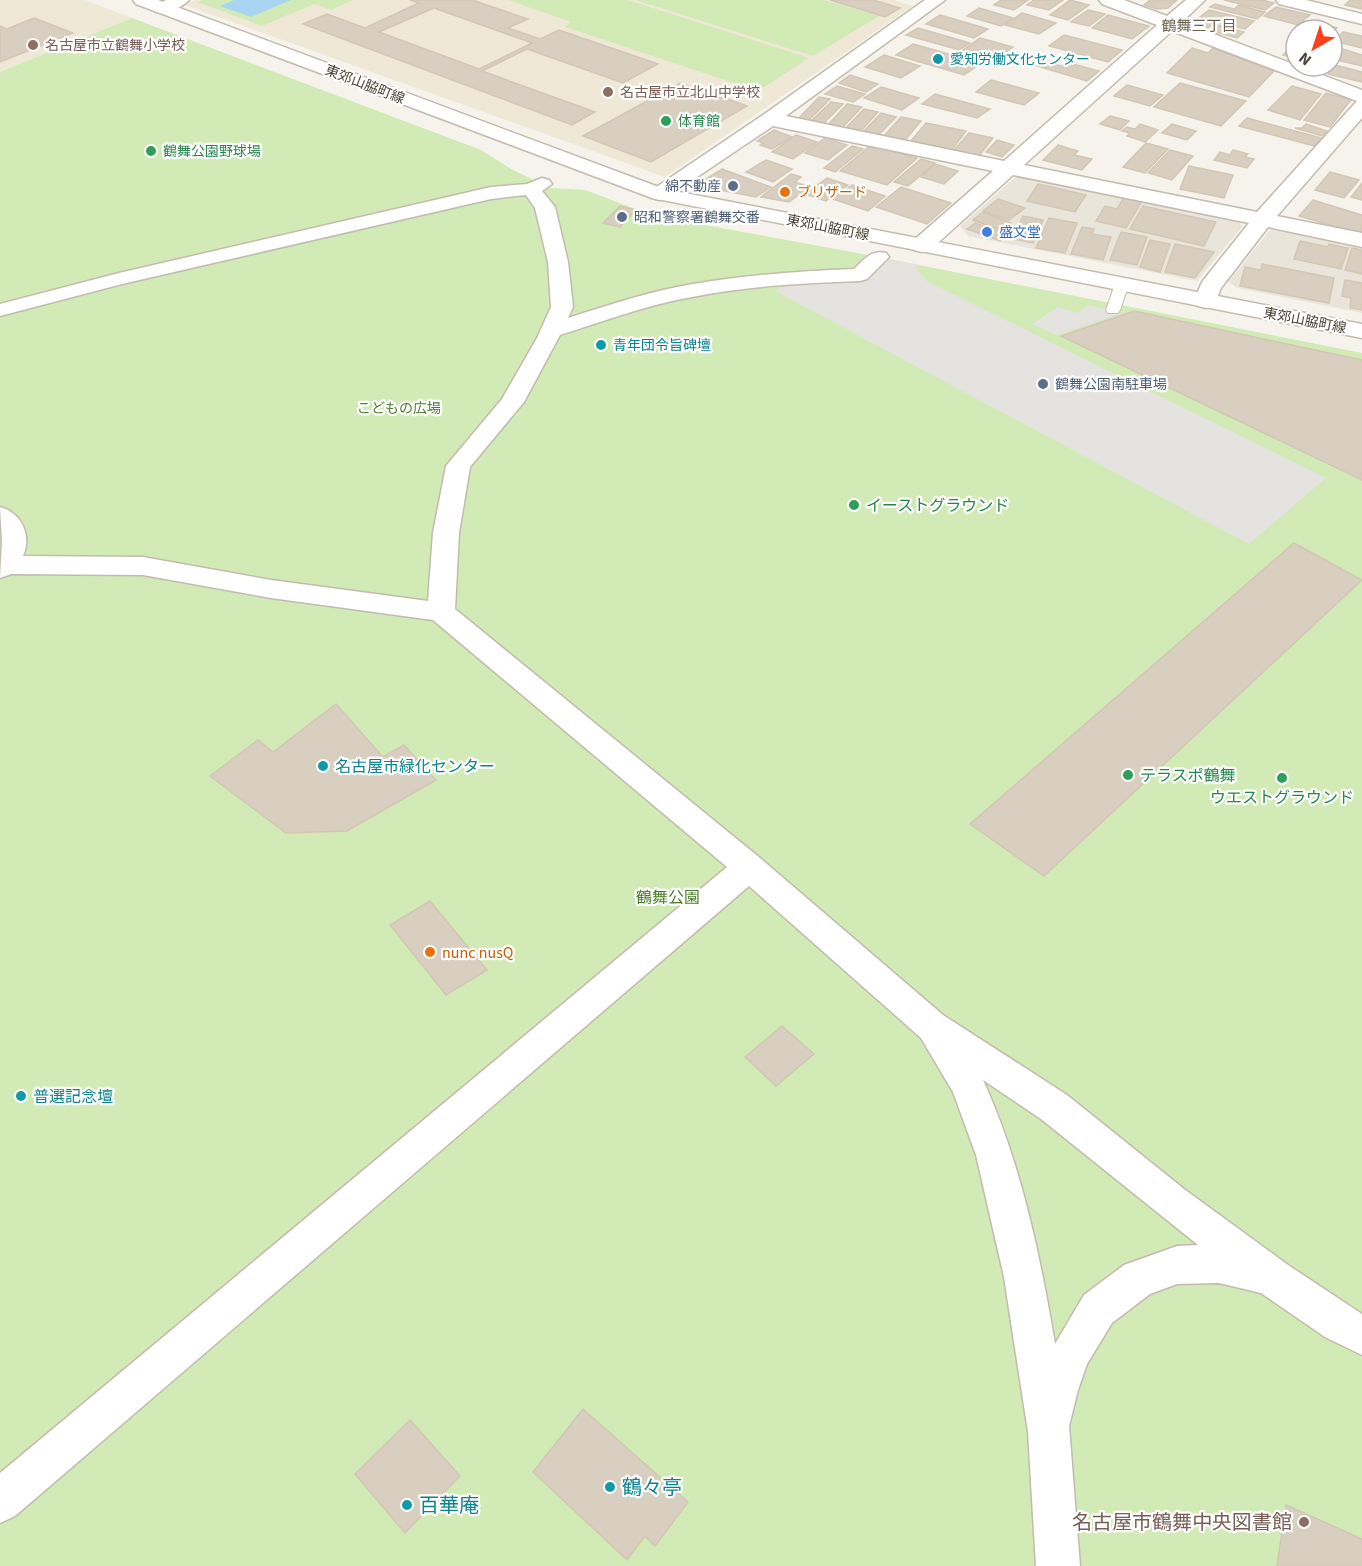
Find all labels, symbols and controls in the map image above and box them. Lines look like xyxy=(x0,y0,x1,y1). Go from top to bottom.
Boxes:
district label: 鶴舞三丁目 xyxy=(1161,16,1237,37)
north arrow xyxy=(1284,18,1344,78)
place label: 名古屋市立鶴舞小学校 xyxy=(45,36,185,56)
marker: 名古屋市立鶴舞小学校 xyxy=(26,38,40,52)
text: N xyxy=(1294,47,1316,71)
place label: 愛知労働文化センター xyxy=(950,50,1090,70)
marker: 愛知労働文化センター xyxy=(931,52,945,66)
street label: 東郊山脇町線 xyxy=(322,61,407,109)
place label: 名古屋市立北山中学校 xyxy=(620,83,760,103)
marker: 名古屋市立北山中学校 xyxy=(601,85,615,99)
place label: 体育館 xyxy=(678,112,720,132)
marker: 体育館 xyxy=(659,114,673,128)
place label: 鶴舞公園野球場 xyxy=(163,142,261,162)
marker: 鶴舞公園野球場 xyxy=(144,144,158,158)
place label: 綿不動産 xyxy=(665,177,721,197)
marker: 綿不動産 xyxy=(726,179,740,193)
place label: ブリザード xyxy=(797,183,867,203)
marker: ブリザード xyxy=(778,185,792,199)
place label: 昭和警察署鶴舞交番 xyxy=(634,208,760,228)
marker: 昭和警察署鶴舞交番 xyxy=(615,210,629,224)
street label: 東郊山脇町線 xyxy=(785,210,871,246)
place label: 盛文堂 xyxy=(999,223,1041,243)
marker: 盛文堂 xyxy=(980,225,994,239)
street label: 東郊山脇町線 xyxy=(1262,303,1348,339)
place label: 青年団令旨碑壇 xyxy=(613,336,711,356)
marker: 青年団令旨碑壇 xyxy=(594,338,608,352)
place label: 鶴舞公園南駐車場 xyxy=(1055,375,1167,395)
marker: 鶴舞公園南駐車場 xyxy=(1036,377,1050,391)
park label: こどもの広場 xyxy=(357,399,441,419)
place label: イーストグラウンド xyxy=(866,495,1009,517)
marker: イーストグラウンド xyxy=(847,498,861,512)
place label: 名古屋市緑化センター xyxy=(335,756,495,778)
marker: 名古屋市緑化センター xyxy=(316,759,330,773)
place label: テラスポ鶴舞 xyxy=(1140,765,1236,787)
marker: テラスポ鶴舞 xyxy=(1121,768,1135,782)
marker: ウエストグラウンド xyxy=(1275,771,1289,785)
place label: ウエストグラウンド xyxy=(1210,787,1354,809)
park label: 鶴舞公園 xyxy=(636,887,700,909)
place label: nunc nusQ xyxy=(442,942,514,964)
marker: nunc nusQ xyxy=(423,945,437,959)
place label: 普選記念壇 xyxy=(33,1086,113,1108)
marker: 普選記念壇 xyxy=(14,1089,28,1103)
place label: 鶴々亭 xyxy=(622,1474,682,1502)
marker: 鶴々亭 xyxy=(603,1480,617,1494)
place label: 百華庵 xyxy=(419,1492,479,1520)
marker: 百華庵 xyxy=(400,1498,414,1512)
place label: 名古屋市鶴舞中央図書館 xyxy=(1072,1509,1292,1537)
marker: 名古屋市鶴舞中央図書館 xyxy=(1297,1515,1311,1529)

